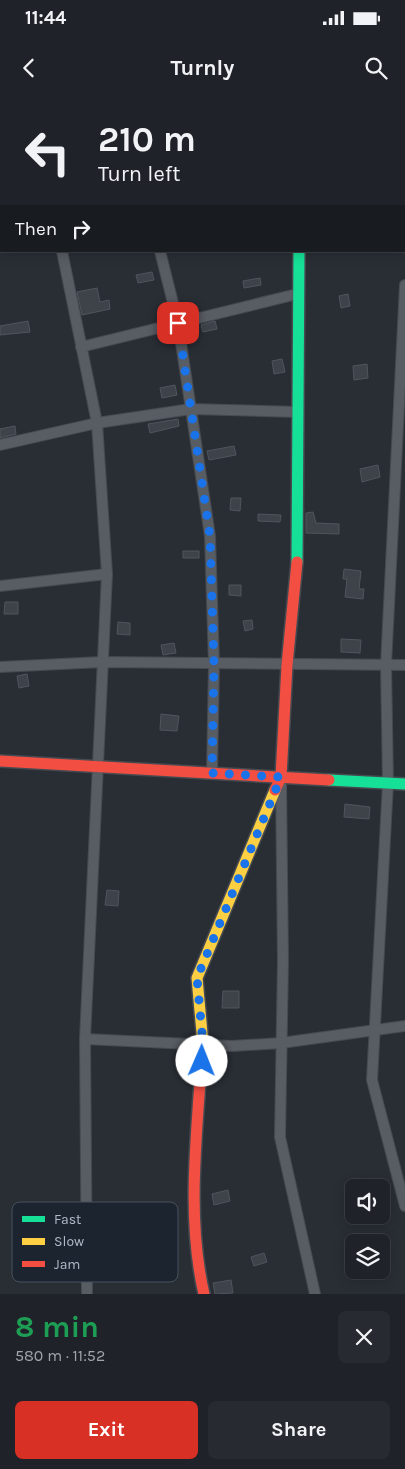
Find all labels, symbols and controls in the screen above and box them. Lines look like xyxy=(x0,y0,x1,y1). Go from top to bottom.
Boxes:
text: 11:44 xyxy=(25,7,66,29)
icon: back xyxy=(15,54,43,82)
icon: search xyxy=(362,54,390,82)
text: Turnly xyxy=(171,55,234,81)
text: 210 m xyxy=(98,119,196,160)
icon: left xyxy=(15,120,80,185)
text: Turn left xyxy=(98,161,181,187)
icon: right xyxy=(67,215,95,243)
text: Then xyxy=(15,218,57,240)
pin xyxy=(157,302,199,344)
icon: arrive xyxy=(164,309,192,337)
position arrow xyxy=(175,1034,227,1086)
map controls xyxy=(345,1179,390,1279)
button: sound xyxy=(345,1179,390,1224)
legend xyxy=(12,1202,178,1282)
text: Fast xyxy=(54,1211,81,1228)
text: Slow xyxy=(54,1233,84,1250)
button: layers xyxy=(345,1234,390,1279)
text: Jam xyxy=(54,1256,80,1273)
text: 8 min xyxy=(15,1309,99,1345)
button: close xyxy=(338,1311,390,1363)
text: 580 m · 11:52 xyxy=(15,1346,105,1365)
button: Exit xyxy=(15,1401,198,1459)
button: Share xyxy=(208,1401,390,1459)

